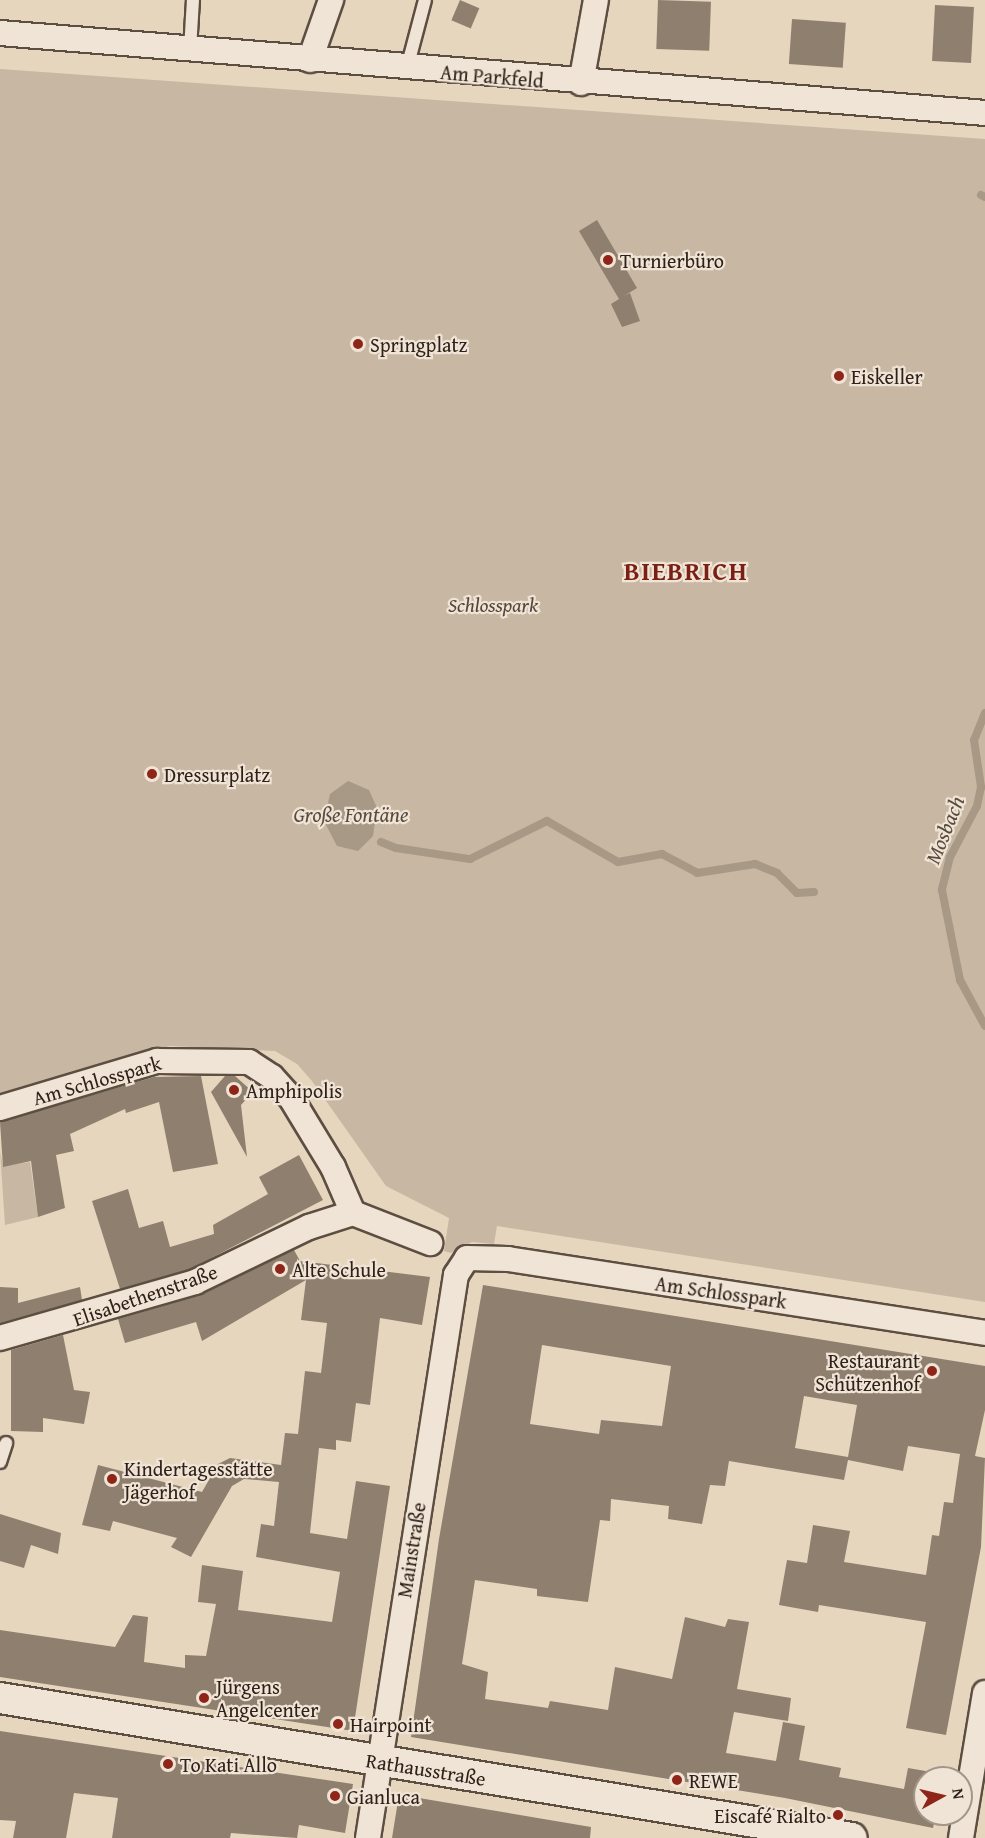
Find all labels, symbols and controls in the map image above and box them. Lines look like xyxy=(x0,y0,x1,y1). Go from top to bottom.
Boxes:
street label: Am Parkfeld xyxy=(439,60,545,92)
place label: Turnierbüro xyxy=(620,248,724,272)
marker: Turnierbüro xyxy=(601,253,615,267)
place label: Springplatz xyxy=(370,332,467,356)
marker: Springplatz xyxy=(351,337,365,351)
place label: Eiskeller xyxy=(851,364,923,388)
marker: Eiskeller xyxy=(832,369,846,383)
district label: BIEBRICH xyxy=(624,555,748,587)
park label: Schlosspark xyxy=(448,592,538,616)
place label: Dressurplatz xyxy=(164,762,270,786)
marker: Dressurplatz xyxy=(145,767,159,781)
water label: Mosbach xyxy=(920,792,970,868)
water label: Große Fontäne xyxy=(294,802,408,828)
street label: Am Schlosspark xyxy=(30,1050,164,1110)
place label: Amphipolis xyxy=(246,1078,342,1102)
marker: Amphipolis xyxy=(227,1083,241,1097)
place label: Alte Schule xyxy=(292,1257,386,1281)
street label: Elisabethenstraße xyxy=(70,1259,220,1331)
marker: Alte Schule xyxy=(273,1262,287,1276)
street label: Am Schlosspark xyxy=(654,1271,788,1313)
place label: Restaurant Schützenhof xyxy=(815,1348,920,1395)
marker: Restaurant Schützenhof xyxy=(925,1364,939,1378)
place label: Kindertagesstätte Jägerhof xyxy=(124,1456,273,1503)
marker: Kindertagesstätte Jägerhof xyxy=(105,1472,119,1486)
street label: Mainstraße xyxy=(392,1501,430,1599)
place label: Jürgens Angelcenter xyxy=(216,1674,318,1721)
marker: Jürgens Angelcenter xyxy=(197,1691,211,1705)
place label: Hairpoint xyxy=(350,1712,431,1736)
marker: Hairpoint xyxy=(331,1717,345,1731)
street label: Rathausstraße xyxy=(364,1748,488,1790)
place label: To Kati Allo xyxy=(180,1752,277,1776)
marker: To Kati Allo xyxy=(161,1757,175,1771)
north arrow xyxy=(913,1766,973,1826)
place label: REWE xyxy=(689,1768,738,1792)
marker: REWE xyxy=(670,1773,684,1787)
place label: Gianluca xyxy=(347,1784,420,1808)
text: N xyxy=(946,1787,971,1801)
marker: Gianluca xyxy=(328,1789,342,1803)
place label: Eiscafé Rialto xyxy=(714,1803,826,1827)
marker: Eiscafé Rialto xyxy=(831,1808,845,1822)

